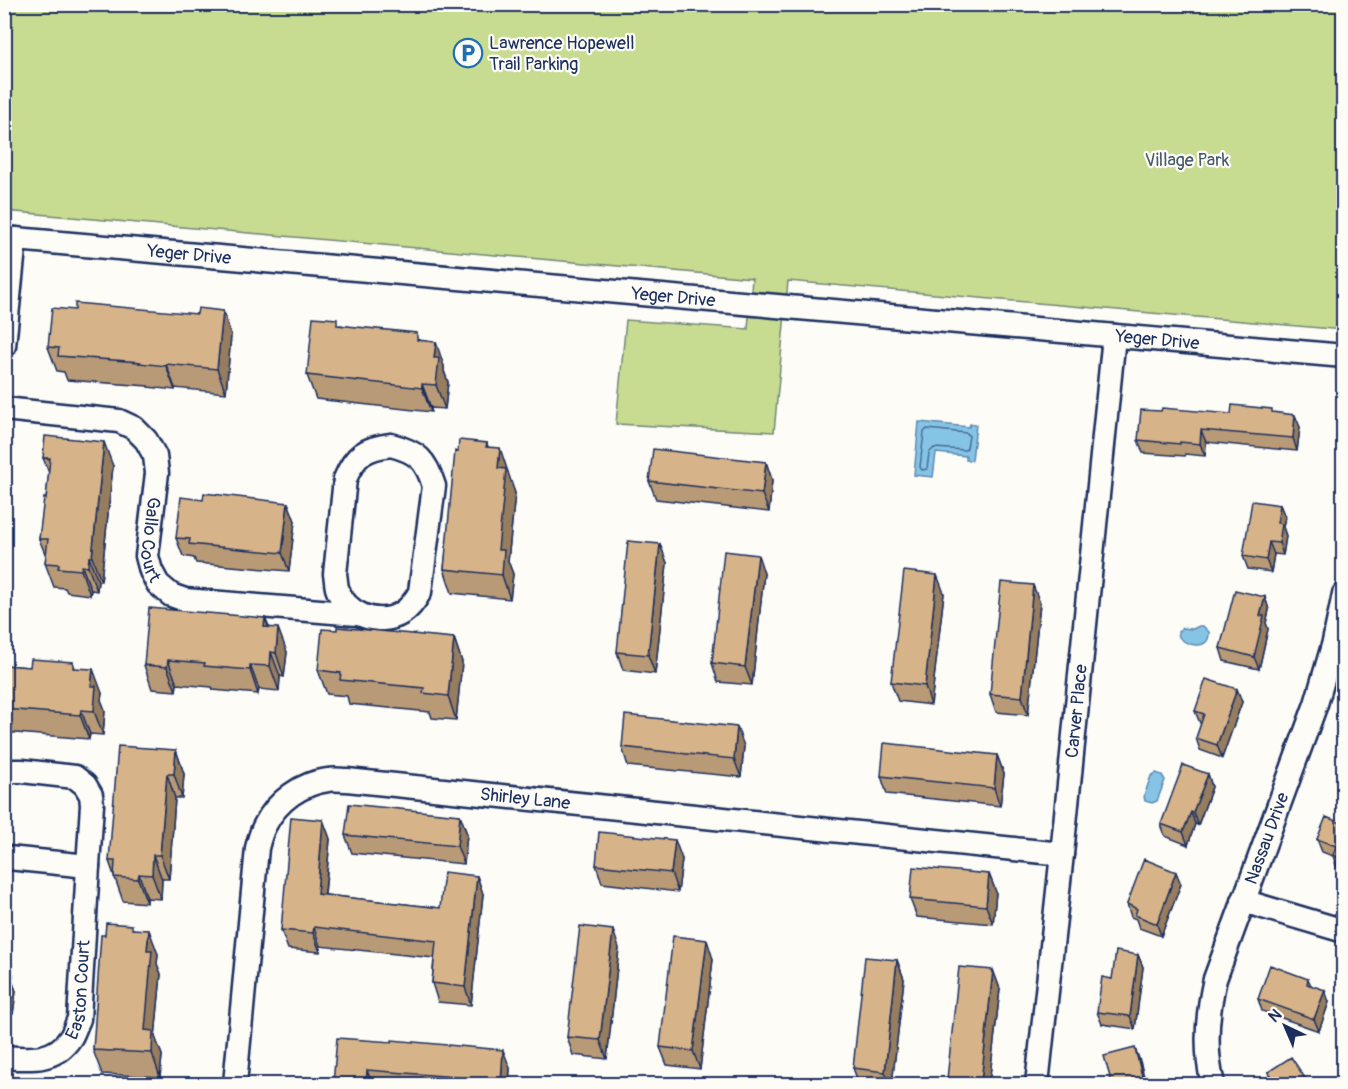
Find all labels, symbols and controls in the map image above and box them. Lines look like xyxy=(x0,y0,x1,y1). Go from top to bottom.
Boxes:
place label: Lawrence Hopewell Trail Parking xyxy=(489,32,635,76)
parking icon: Lawrence Hopewell Trail Parking xyxy=(452,37,484,69)
park label: Village Park xyxy=(1145,149,1230,172)
street label: Yeger Drive xyxy=(145,240,232,270)
street label: Yeger Drive xyxy=(629,282,716,313)
street label: Yeger Drive xyxy=(1114,325,1201,355)
street label: Gallo Court xyxy=(135,496,166,587)
street label: Carver Place xyxy=(1061,663,1093,759)
street label: Shirley Lane xyxy=(479,783,571,815)
street label: Nassau Drive xyxy=(1240,789,1295,887)
street label: Easton Court xyxy=(61,939,96,1044)
north arrow xyxy=(1255,996,1315,1056)
text: N xyxy=(1264,1005,1286,1027)

